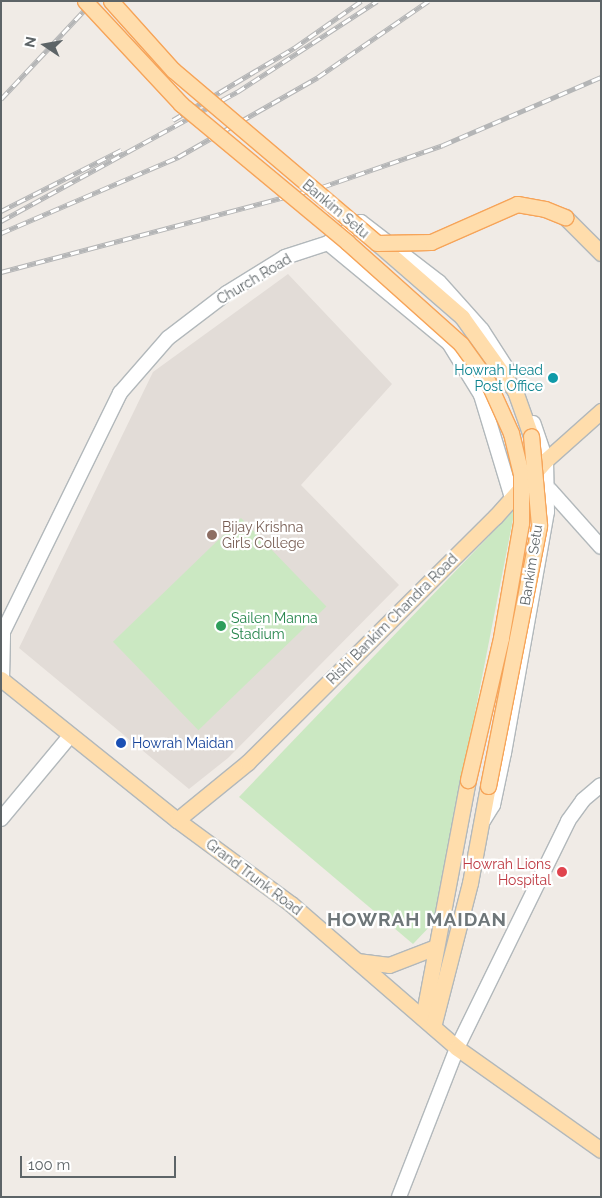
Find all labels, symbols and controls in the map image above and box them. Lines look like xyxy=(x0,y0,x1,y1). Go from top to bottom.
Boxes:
north arrow xyxy=(20,20,70,70)
text: N xyxy=(21,35,39,49)
street label: Bankim Setu xyxy=(299,176,373,242)
street label: Church Road xyxy=(214,250,294,308)
place label: Howrah Head Post Office xyxy=(454,362,543,394)
marker: Howrah Head Post Office xyxy=(547,372,559,384)
place label: Bijay Krishna Girls College xyxy=(222,519,305,552)
street label: Bankim Setu xyxy=(516,523,546,607)
marker: Bijay Krishna Girls College xyxy=(206,529,218,541)
street label: Rishi Bankim Chandra Road xyxy=(323,550,461,688)
place label: Sailen Manna Stadium xyxy=(231,610,318,642)
marker: Sailen Manna Stadium xyxy=(215,620,227,632)
place label: Howrah Maidan xyxy=(132,735,233,751)
marker: Howrah Maidan xyxy=(114,736,128,750)
street label: Grand Trunk Road xyxy=(203,835,305,919)
place label: Howrah Lions Hospital xyxy=(463,856,551,889)
marker: Howrah Lions Hospital xyxy=(555,865,569,879)
district label: HOWRAH MAIDAN xyxy=(325,909,509,931)
scale bar xyxy=(22,1146,179,1178)
text: 100 m xyxy=(28,1156,70,1174)

